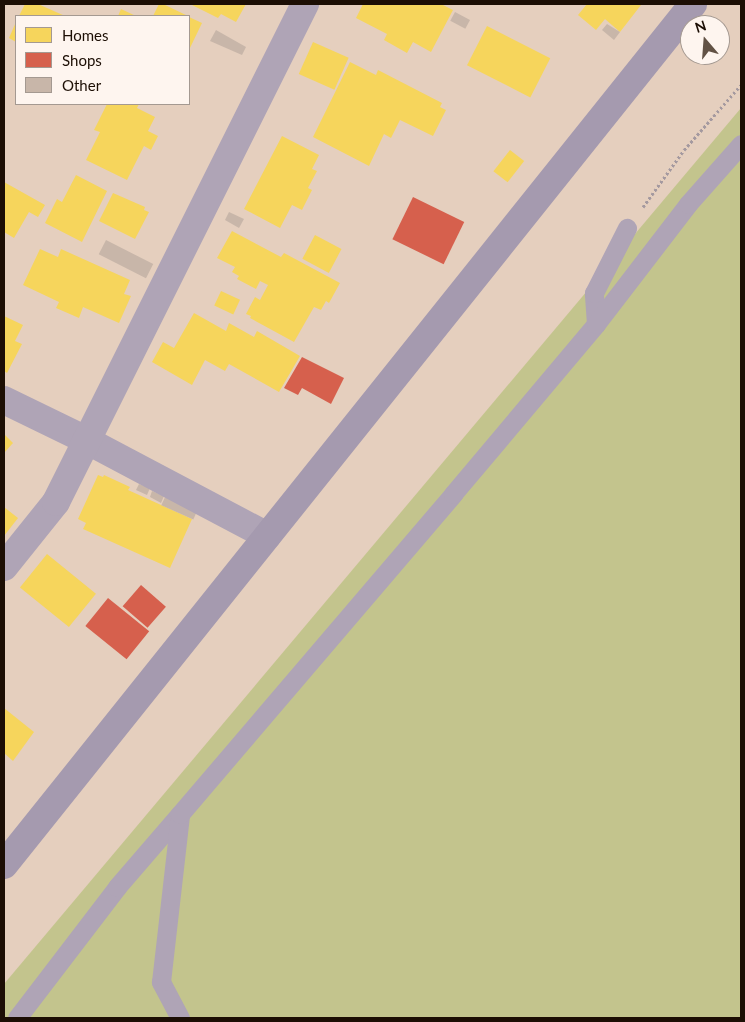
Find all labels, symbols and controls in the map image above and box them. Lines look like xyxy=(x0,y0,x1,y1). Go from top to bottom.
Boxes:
legend xyxy=(15,15,190,105)
north arrow xyxy=(680,15,730,65)
text: N xyxy=(693,16,708,36)
text: Homes xyxy=(62,26,108,44)
text: Shops xyxy=(62,51,102,69)
text: Other xyxy=(62,76,101,94)

